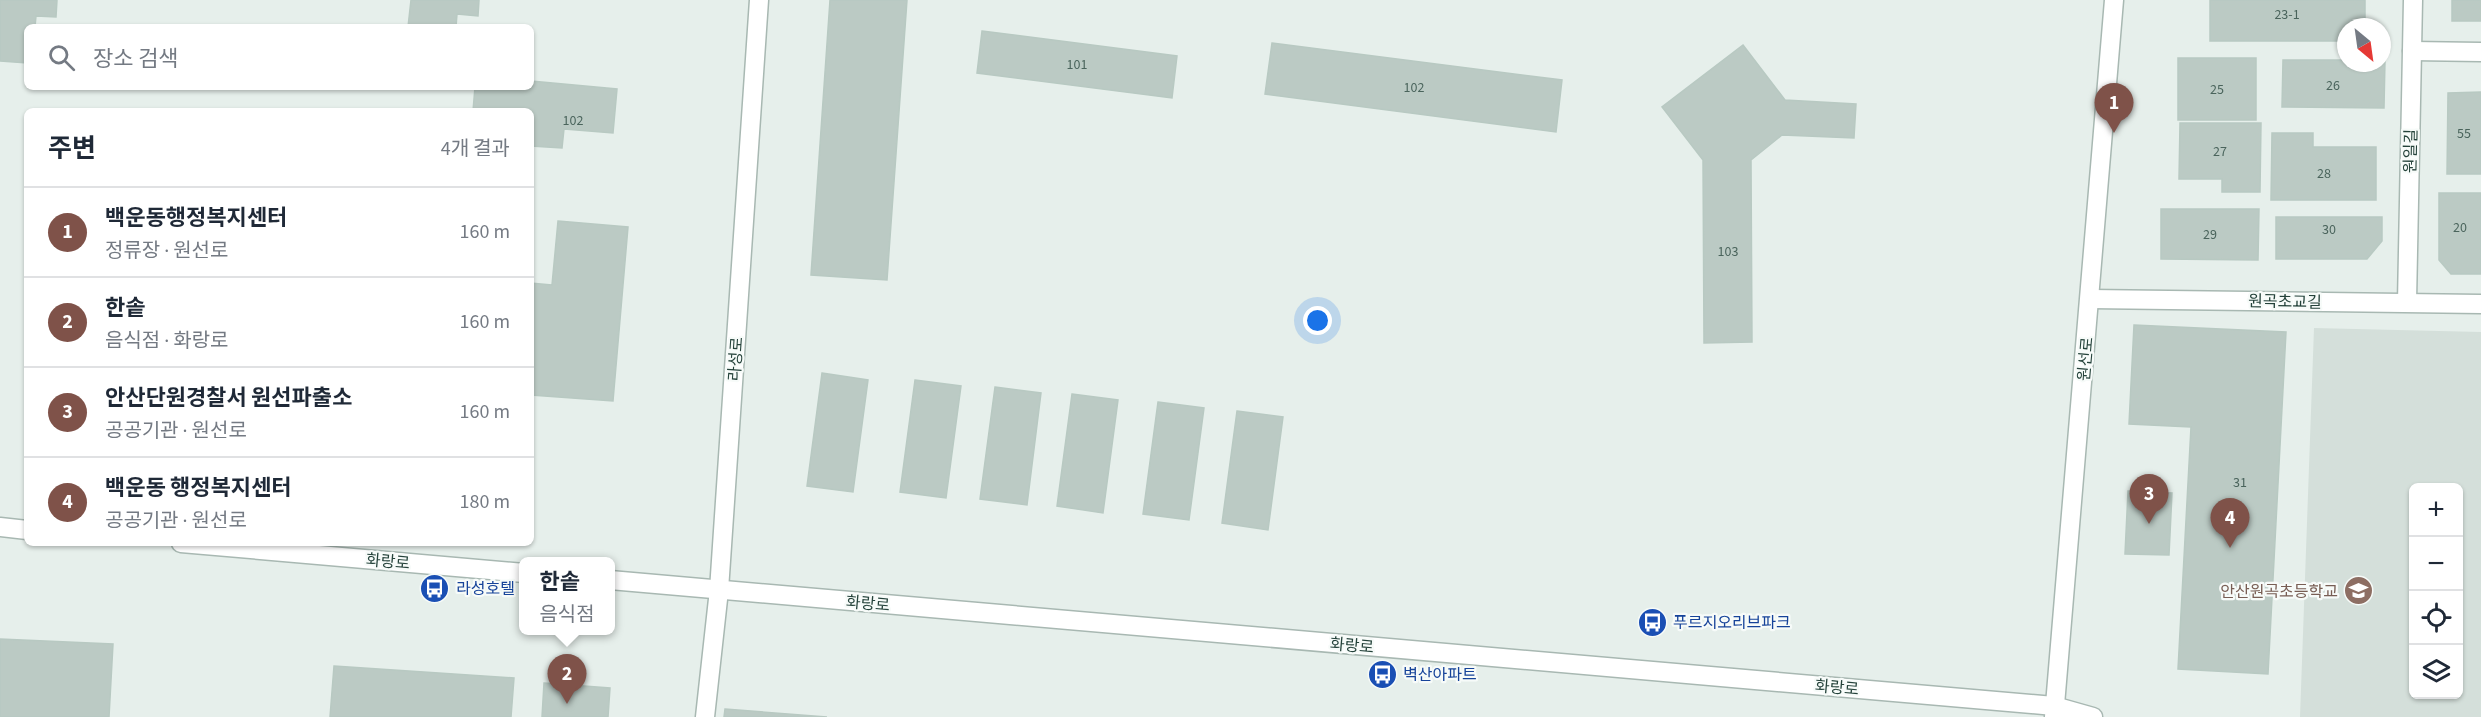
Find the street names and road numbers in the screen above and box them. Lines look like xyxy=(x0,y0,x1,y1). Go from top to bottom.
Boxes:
street label: 원일길 xyxy=(2400,129,2422,173)
street label: 원곡초교길 xyxy=(2248,290,2322,314)
street label: 라성로 xyxy=(723,336,749,382)
street label: 원선로 xyxy=(2073,336,2099,382)
street label: 화랑로 xyxy=(365,549,411,575)
street label: 화랑로 xyxy=(845,591,891,617)
street label: 화랑로 xyxy=(1329,633,1375,659)
street label: 화랑로 xyxy=(1814,675,1860,701)

